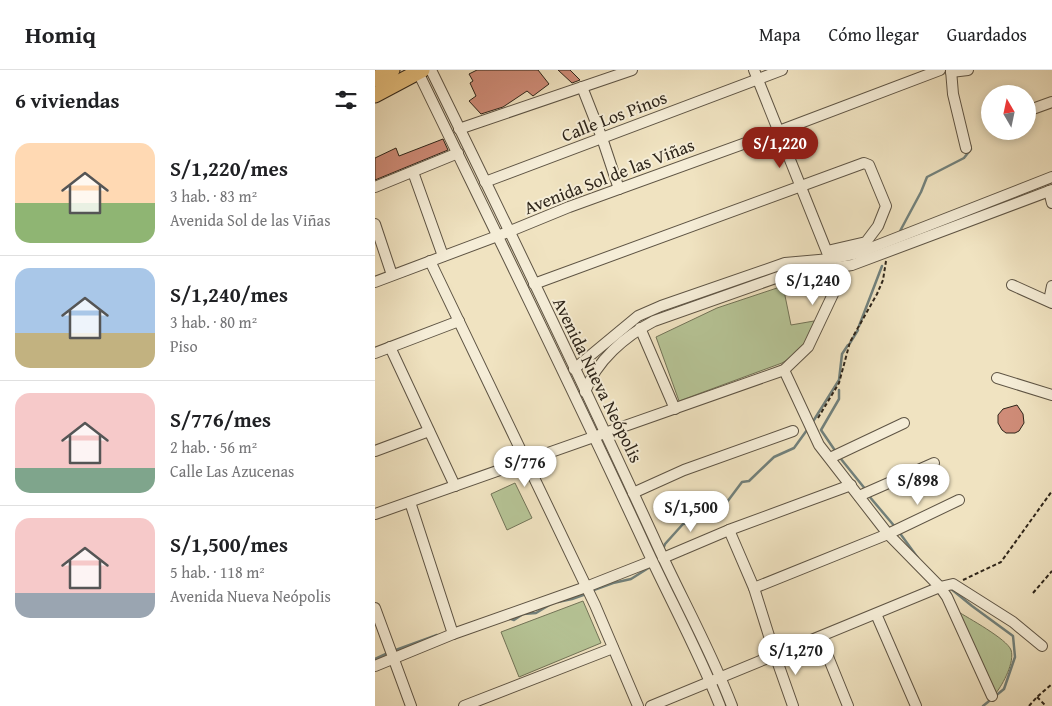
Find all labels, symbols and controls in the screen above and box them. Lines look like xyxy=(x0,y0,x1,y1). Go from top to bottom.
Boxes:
text: Homiq xyxy=(25,17,96,52)
text: Mapa xyxy=(759,21,801,48)
text: Cómo llegar xyxy=(829,21,919,48)
text: Guardados xyxy=(947,21,1027,48)
street label: Calle Los Pinos xyxy=(557,83,671,149)
text: 6 viviendas xyxy=(15,85,120,116)
north arrow xyxy=(981,85,1036,140)
map controls xyxy=(981,85,1036,140)
icon: filters xyxy=(332,86,360,114)
pin: S/1,220 xyxy=(734,126,826,169)
street label: Avenida Sol de las Viñas xyxy=(520,131,698,221)
text: S/1,220 xyxy=(753,131,807,155)
text: S/1,220/mes xyxy=(170,153,288,184)
icon: home xyxy=(55,163,115,223)
text: 3 hab. · 83 m² xyxy=(170,184,257,208)
text: Avenida Sol de las Viñas xyxy=(170,208,330,232)
pin: S/1,240 xyxy=(767,264,859,306)
text: S/1,240 xyxy=(786,268,840,292)
text: S/1,240/mes xyxy=(170,279,288,310)
icon: home xyxy=(55,288,115,348)
street label: Avenida Nueva Neópolis xyxy=(546,293,650,467)
text: 3 hab. · 80 m² xyxy=(170,310,257,334)
text: Piso xyxy=(170,334,198,358)
text: S/776/mes xyxy=(170,404,271,435)
icon: home xyxy=(55,413,115,473)
text: 2 hab. · 56 m² xyxy=(170,435,257,459)
pin: S/776 xyxy=(490,446,560,488)
text: S/776 xyxy=(505,450,545,474)
text: Calle Las Azucenas xyxy=(170,459,294,483)
pin: S/898 xyxy=(883,464,953,506)
text: S/898 xyxy=(898,468,938,492)
pin: S/1,500 xyxy=(645,490,737,533)
text: S/1,500 xyxy=(664,495,718,519)
text: S/1,500/mes xyxy=(170,529,288,560)
icon: home xyxy=(55,538,115,598)
text: 5 hab. · 118 m² xyxy=(170,560,265,584)
text: Avenida Nueva Neópolis xyxy=(170,584,331,608)
pin: S/1,270 xyxy=(750,634,842,676)
text: S/1,270 xyxy=(769,638,823,662)

